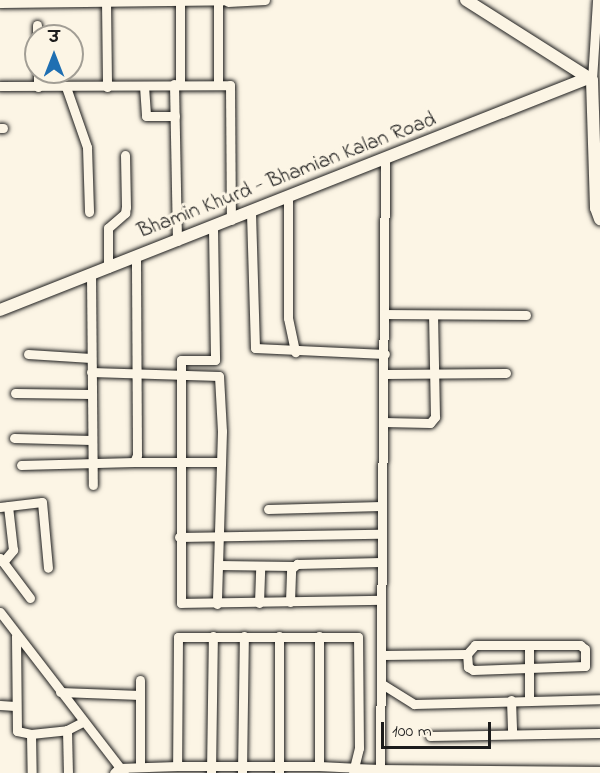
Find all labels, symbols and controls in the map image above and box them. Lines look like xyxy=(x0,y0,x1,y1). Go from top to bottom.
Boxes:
north arrow xyxy=(24,24,84,84)
text: उ xyxy=(49,26,59,50)
street label: Bhamin Khurd - Bhamian Kalan Road xyxy=(134,107,440,245)
scale bar xyxy=(384,710,494,748)
text: 100 m xyxy=(392,719,432,745)

